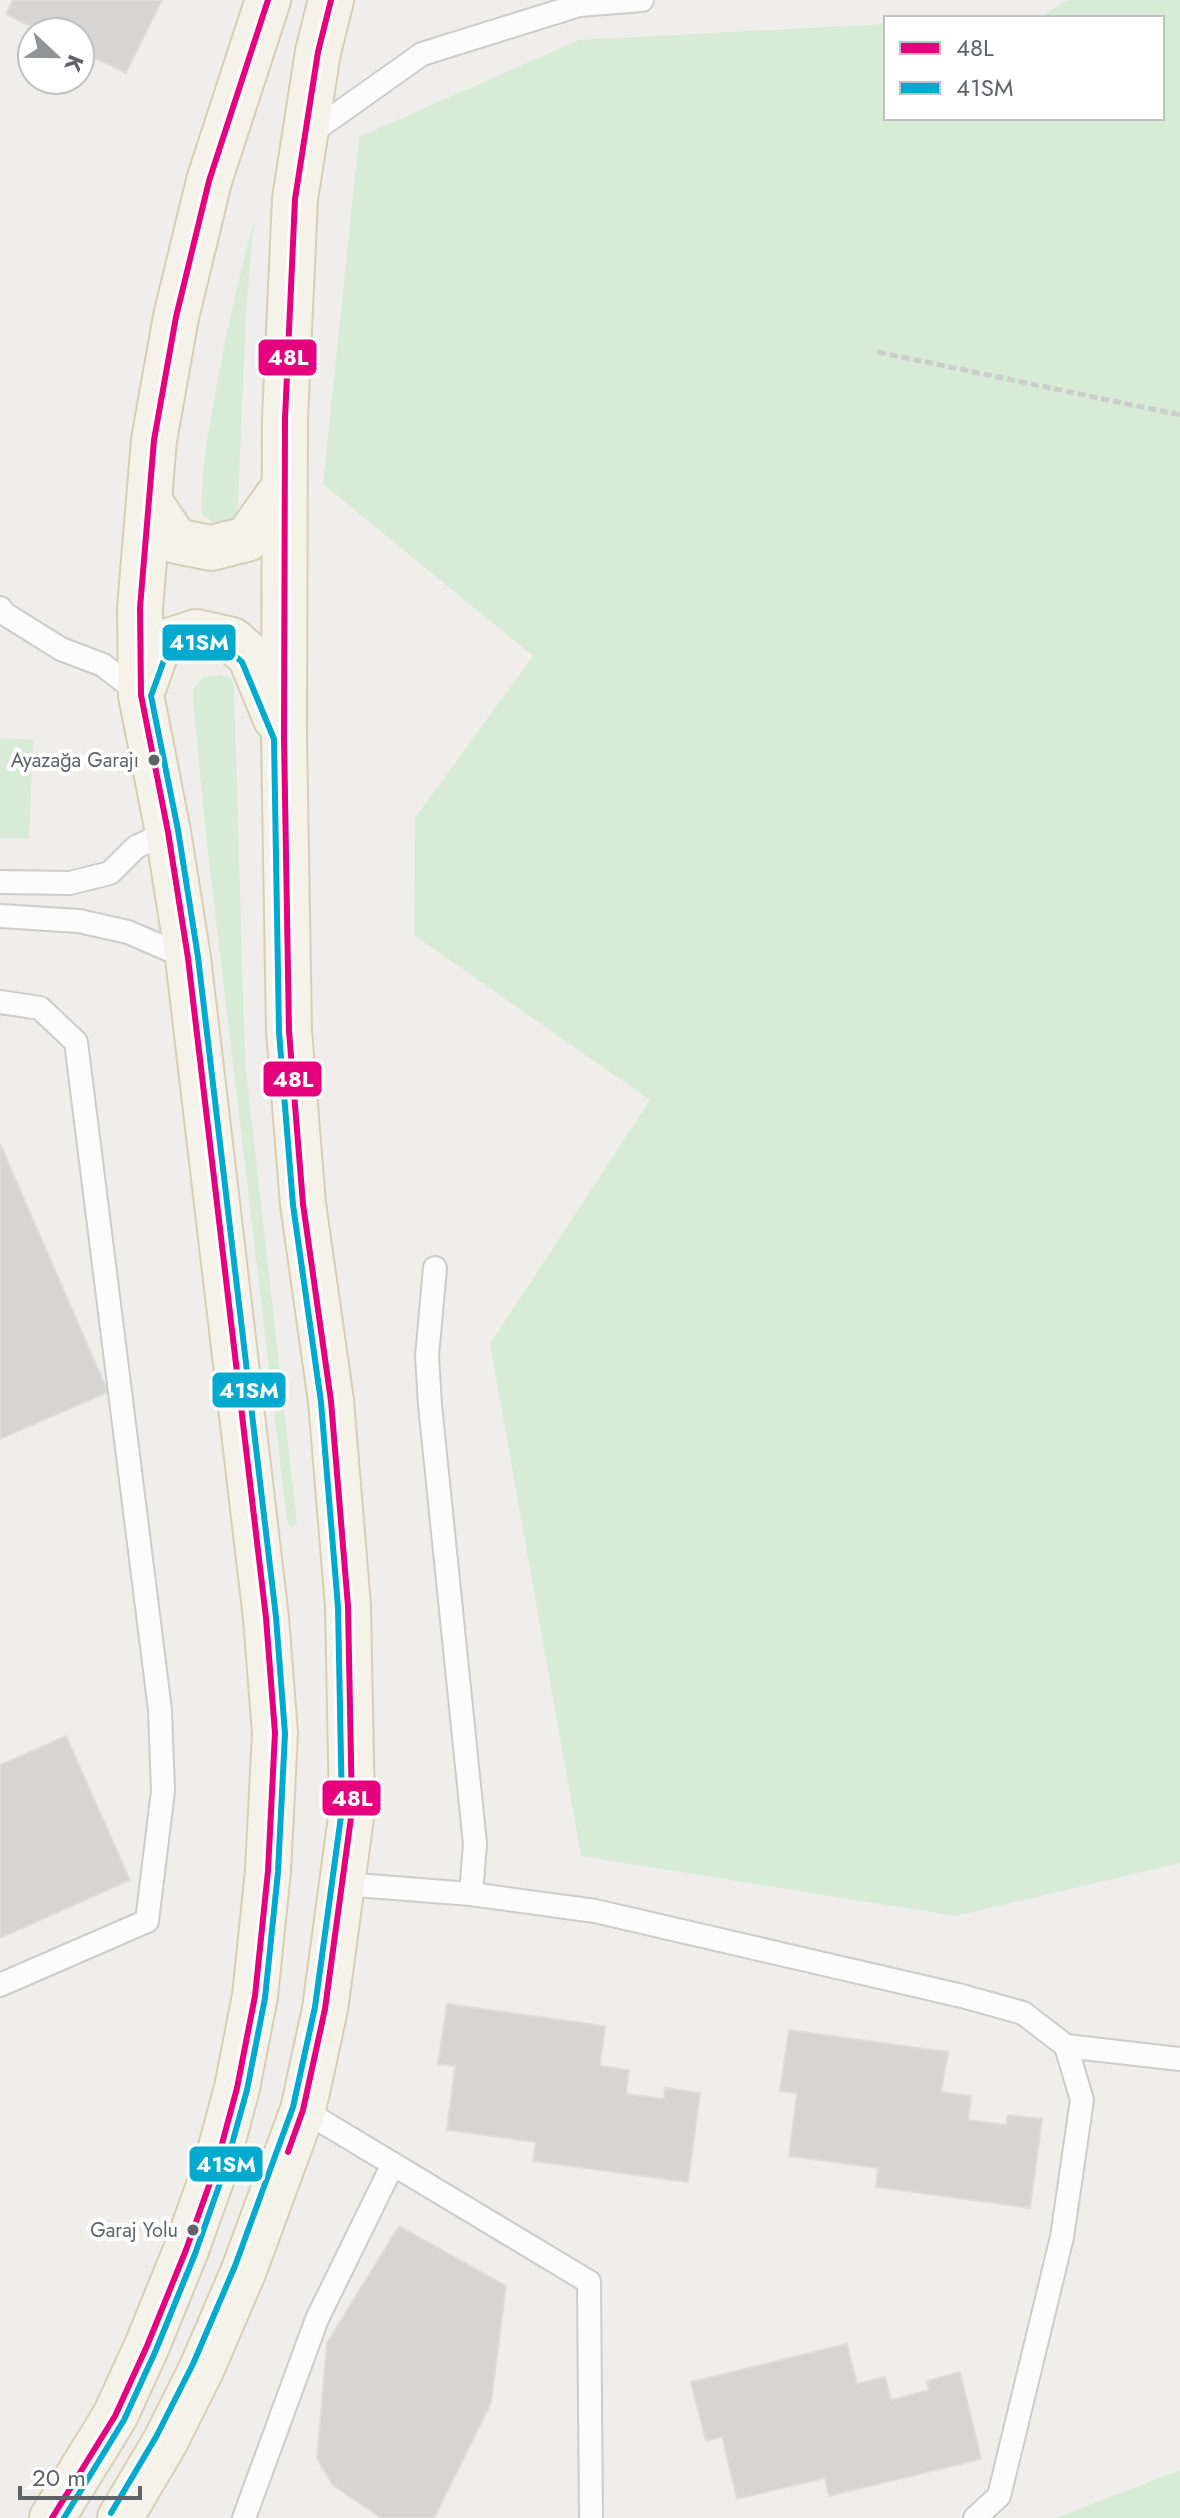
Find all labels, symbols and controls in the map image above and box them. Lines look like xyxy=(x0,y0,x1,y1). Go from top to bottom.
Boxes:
north arrow xyxy=(16,16,96,96)
legend xyxy=(884,16,1164,120)
text: 48L xyxy=(956,30,994,65)
text: K xyxy=(57,50,92,77)
text: 41SM xyxy=(956,70,1013,105)
line badge: 48L xyxy=(257,338,318,377)
text: 48L xyxy=(268,341,309,373)
line badge: 41SM xyxy=(161,623,237,662)
text: 41SM xyxy=(169,626,229,658)
place label: Ayazağa Garajı xyxy=(11,746,139,775)
marker: Ayazağa Garajı xyxy=(146,752,162,768)
line badge: 48L xyxy=(262,1060,323,1098)
text: 48L xyxy=(273,1063,314,1095)
line badge: 41SM xyxy=(211,1371,287,1409)
text: 41SM xyxy=(219,1374,279,1406)
line badge: 48L xyxy=(321,1779,382,1817)
text: 48L xyxy=(332,1782,373,1814)
line badge: 41SM xyxy=(188,2145,264,2183)
text: 41SM xyxy=(196,2148,256,2180)
place label: Garaj Yolu xyxy=(90,2216,178,2245)
marker: Garaj Yolu xyxy=(185,2222,201,2238)
scale bar xyxy=(20,2450,140,2500)
text: 20 m xyxy=(32,2460,86,2495)

